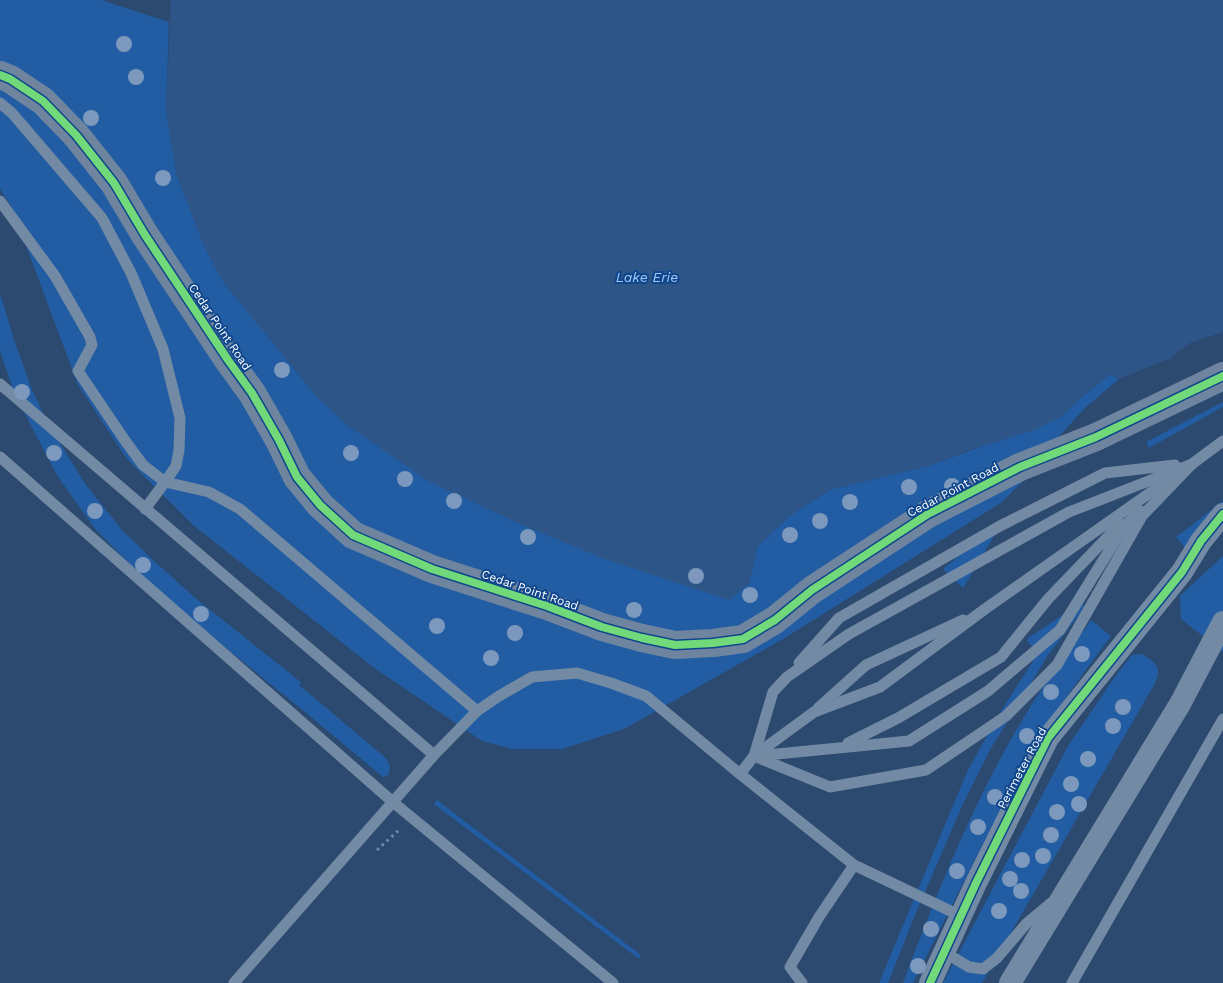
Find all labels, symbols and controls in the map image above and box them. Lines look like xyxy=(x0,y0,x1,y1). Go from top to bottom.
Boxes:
water label: Lake Erie xyxy=(616,269,678,285)
street label: Cedar Point Road xyxy=(186,281,254,373)
street label: Cedar Point Road xyxy=(905,460,1001,520)
street label: Cedar Point Road xyxy=(480,567,580,613)
street label: Perimeter Road xyxy=(995,725,1049,811)

